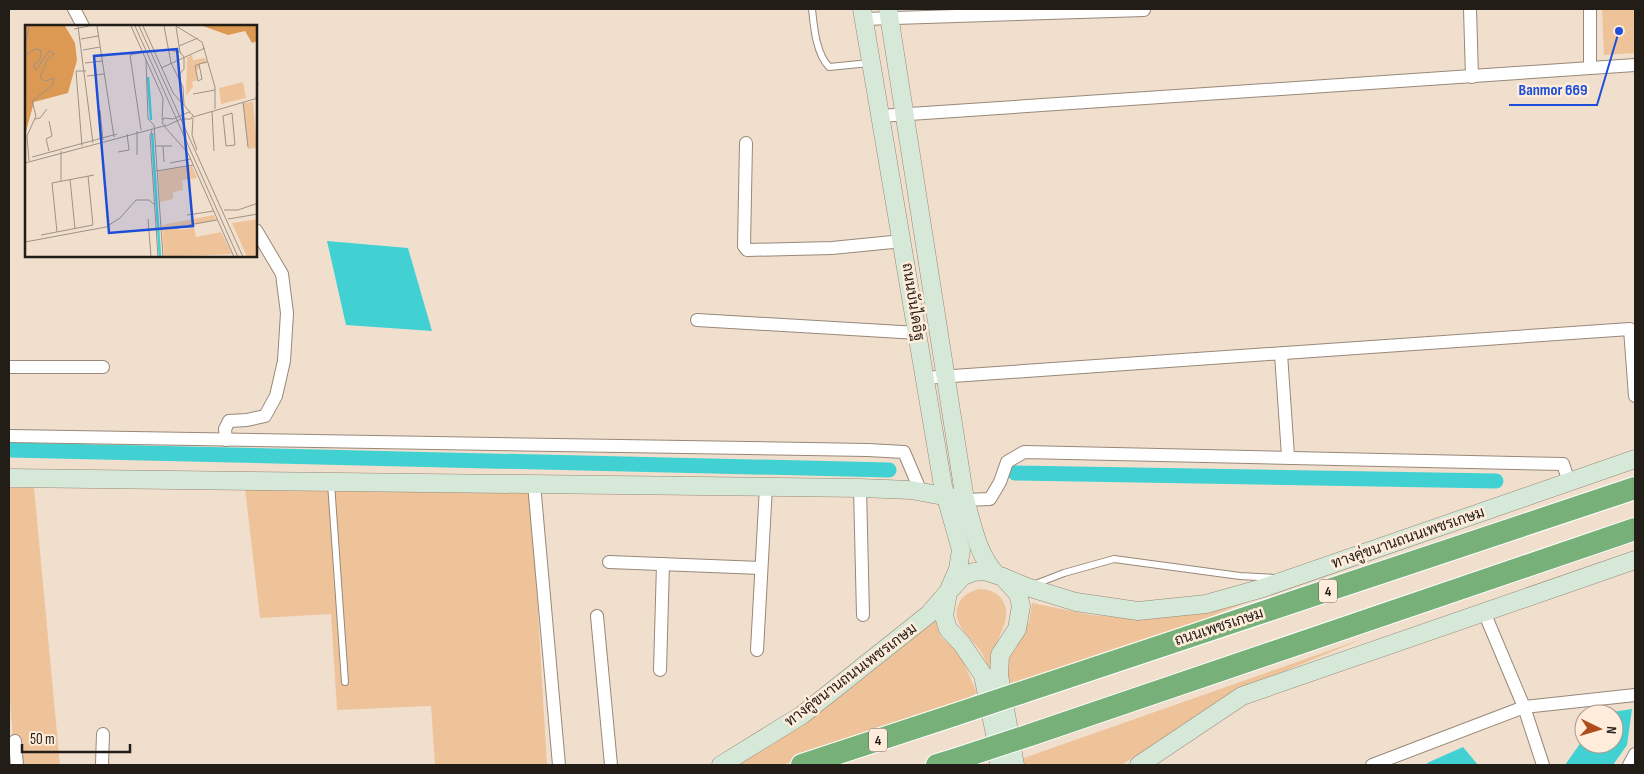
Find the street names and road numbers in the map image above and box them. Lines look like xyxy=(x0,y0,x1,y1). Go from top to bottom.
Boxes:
street label: ถนนบันไดอิฐ xyxy=(897,261,930,342)
street label: ทางคู่ขนานถนนเพชรเกษม xyxy=(1329,502,1487,573)
road number: 4 xyxy=(1319,580,1337,602)
street label: ถนนเพชรเกษม xyxy=(1172,604,1266,650)
street label: ทางคู่ขนานถนนเพชรเกษม xyxy=(781,618,921,731)
road number: 4 xyxy=(869,728,887,752)

